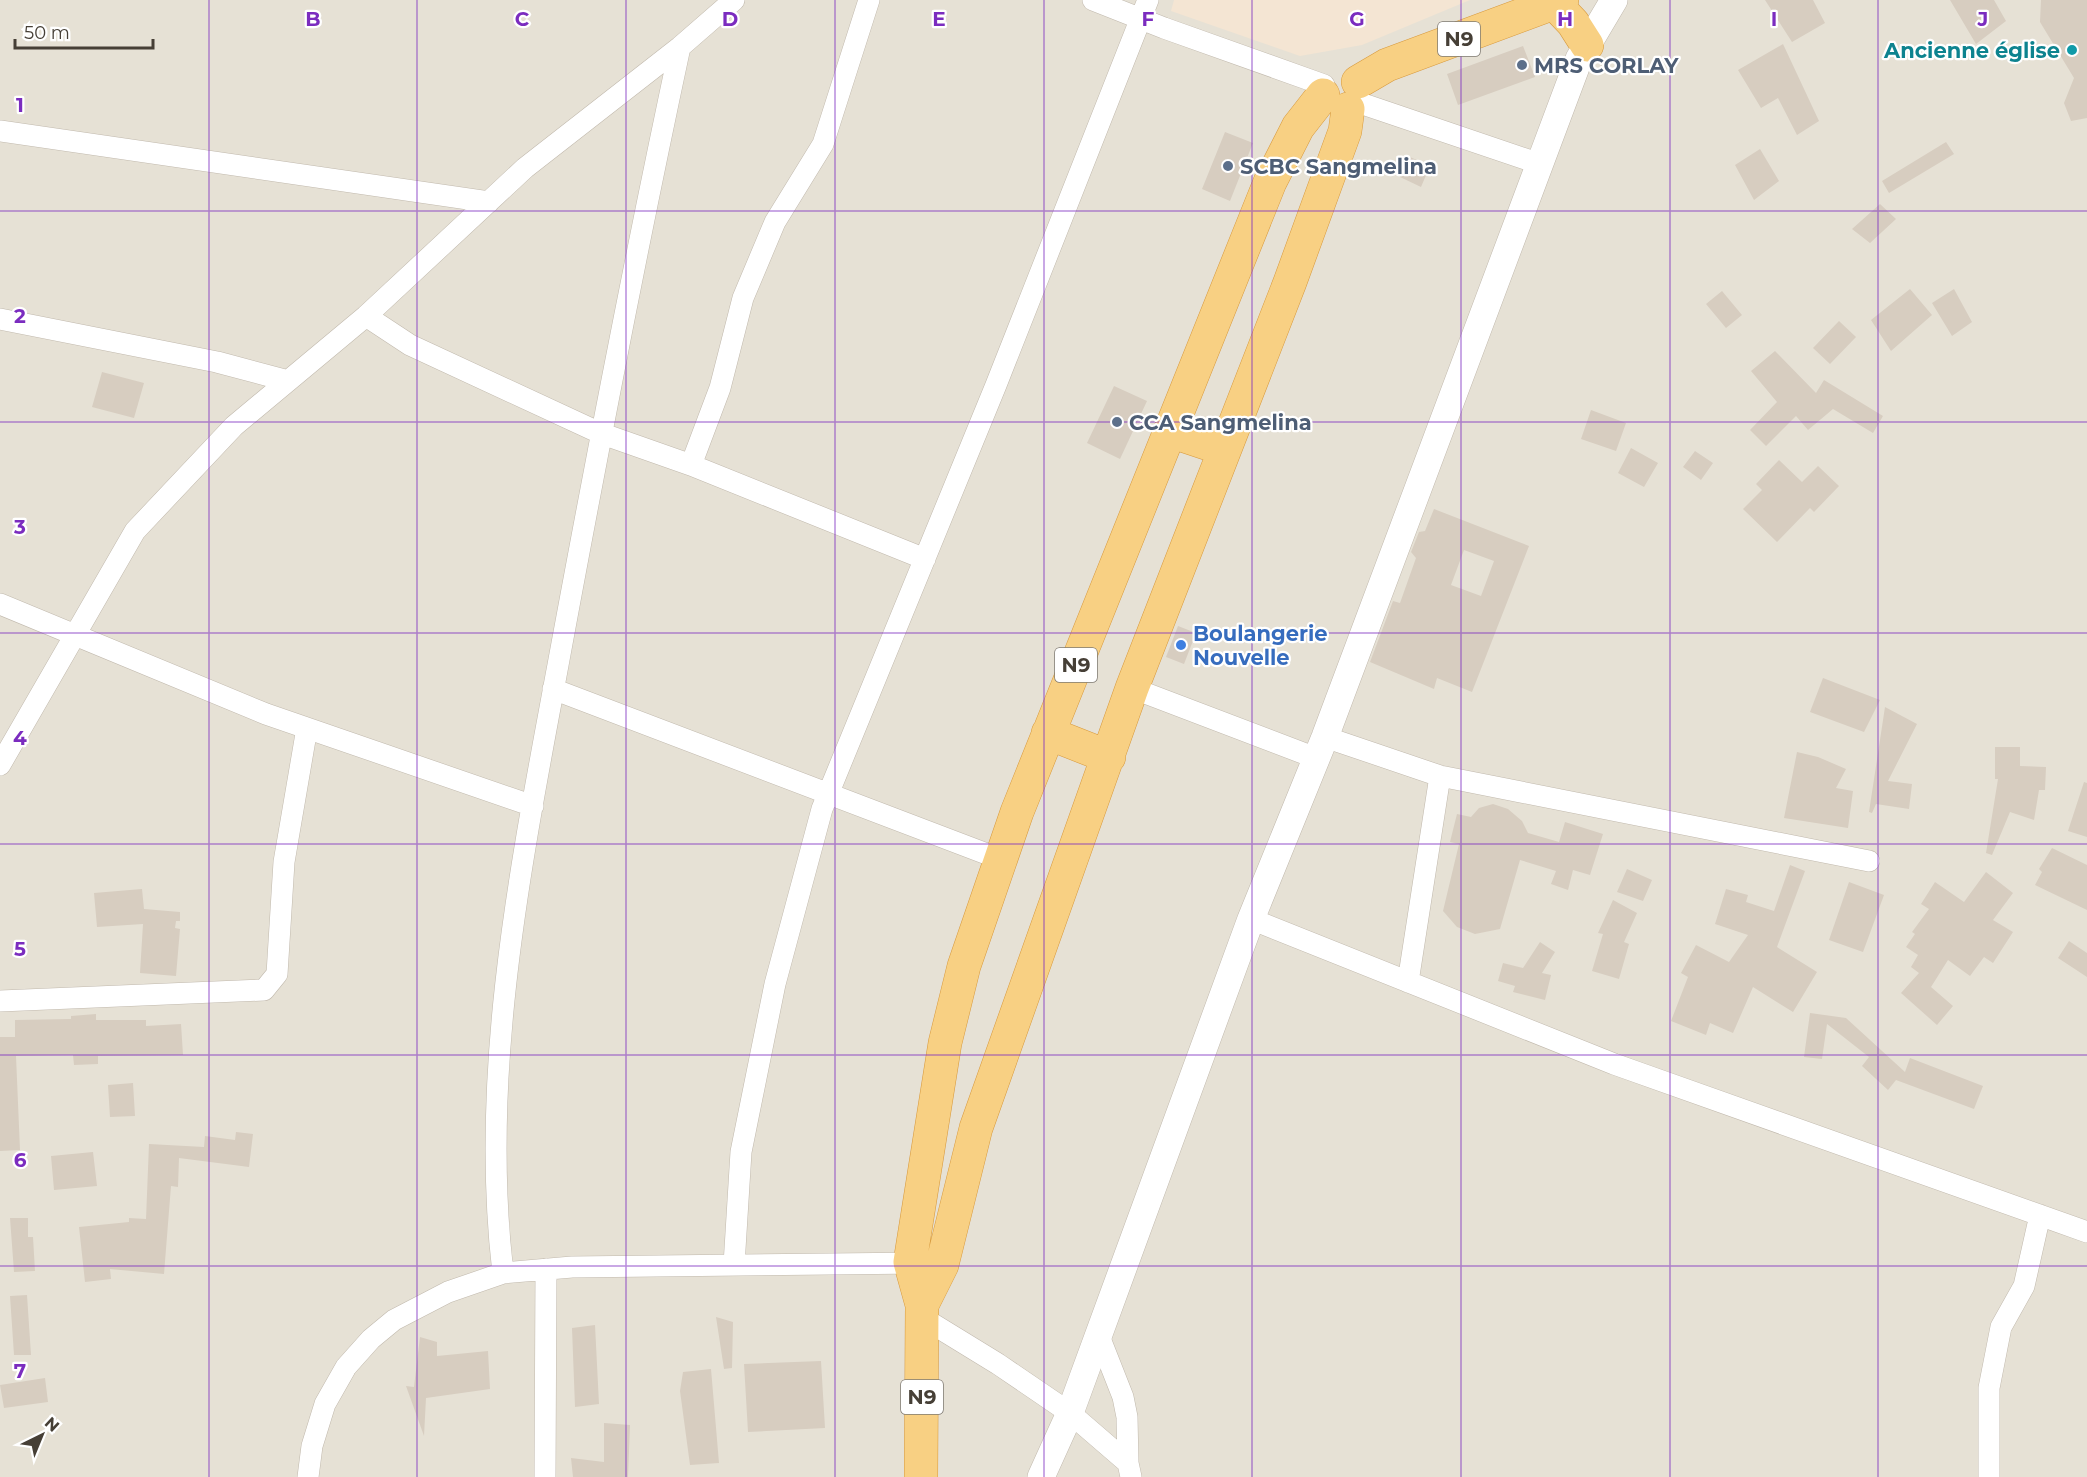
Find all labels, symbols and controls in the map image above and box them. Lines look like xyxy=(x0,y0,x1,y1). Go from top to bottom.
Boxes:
text: B xyxy=(305,7,321,31)
text: C xyxy=(515,7,530,31)
text: D xyxy=(722,7,738,31)
text: E xyxy=(932,7,946,31)
text: F xyxy=(1142,7,1155,31)
text: G xyxy=(1349,7,1365,31)
text: H xyxy=(1557,7,1573,31)
text: I xyxy=(1771,7,1777,31)
text: J xyxy=(1977,7,1988,31)
scale bar xyxy=(15,12,153,50)
text: 50 m xyxy=(24,22,70,44)
road number: N9 xyxy=(1438,22,1480,56)
place label: Ancienne église xyxy=(1883,38,2060,63)
marker: Ancienne église xyxy=(2065,43,2079,57)
place label: MRS CORLAY xyxy=(1534,53,1679,78)
marker: MRS CORLAY xyxy=(1515,58,1529,72)
text: 1 xyxy=(16,93,24,117)
place label: SCBC Sangmelina xyxy=(1240,154,1437,179)
marker: SCBC Sangmelina xyxy=(1221,159,1235,173)
text: 2 xyxy=(14,304,26,328)
place label: CCA Sangmelina xyxy=(1129,410,1312,435)
marker: CCA Sangmelina xyxy=(1110,415,1124,429)
text: 3 xyxy=(13,515,26,539)
place label: Boulangerie Nouvelle xyxy=(1193,621,1328,670)
marker: Boulangerie Nouvelle xyxy=(1174,638,1188,652)
road number: N9 xyxy=(1055,648,1097,682)
text: 4 xyxy=(13,726,27,750)
text: 5 xyxy=(14,937,26,961)
text: 6 xyxy=(14,1148,27,1172)
text: 7 xyxy=(14,1359,26,1383)
road number: N9 xyxy=(901,1380,943,1414)
north arrow xyxy=(12,1405,72,1465)
text: N xyxy=(41,1413,63,1436)

